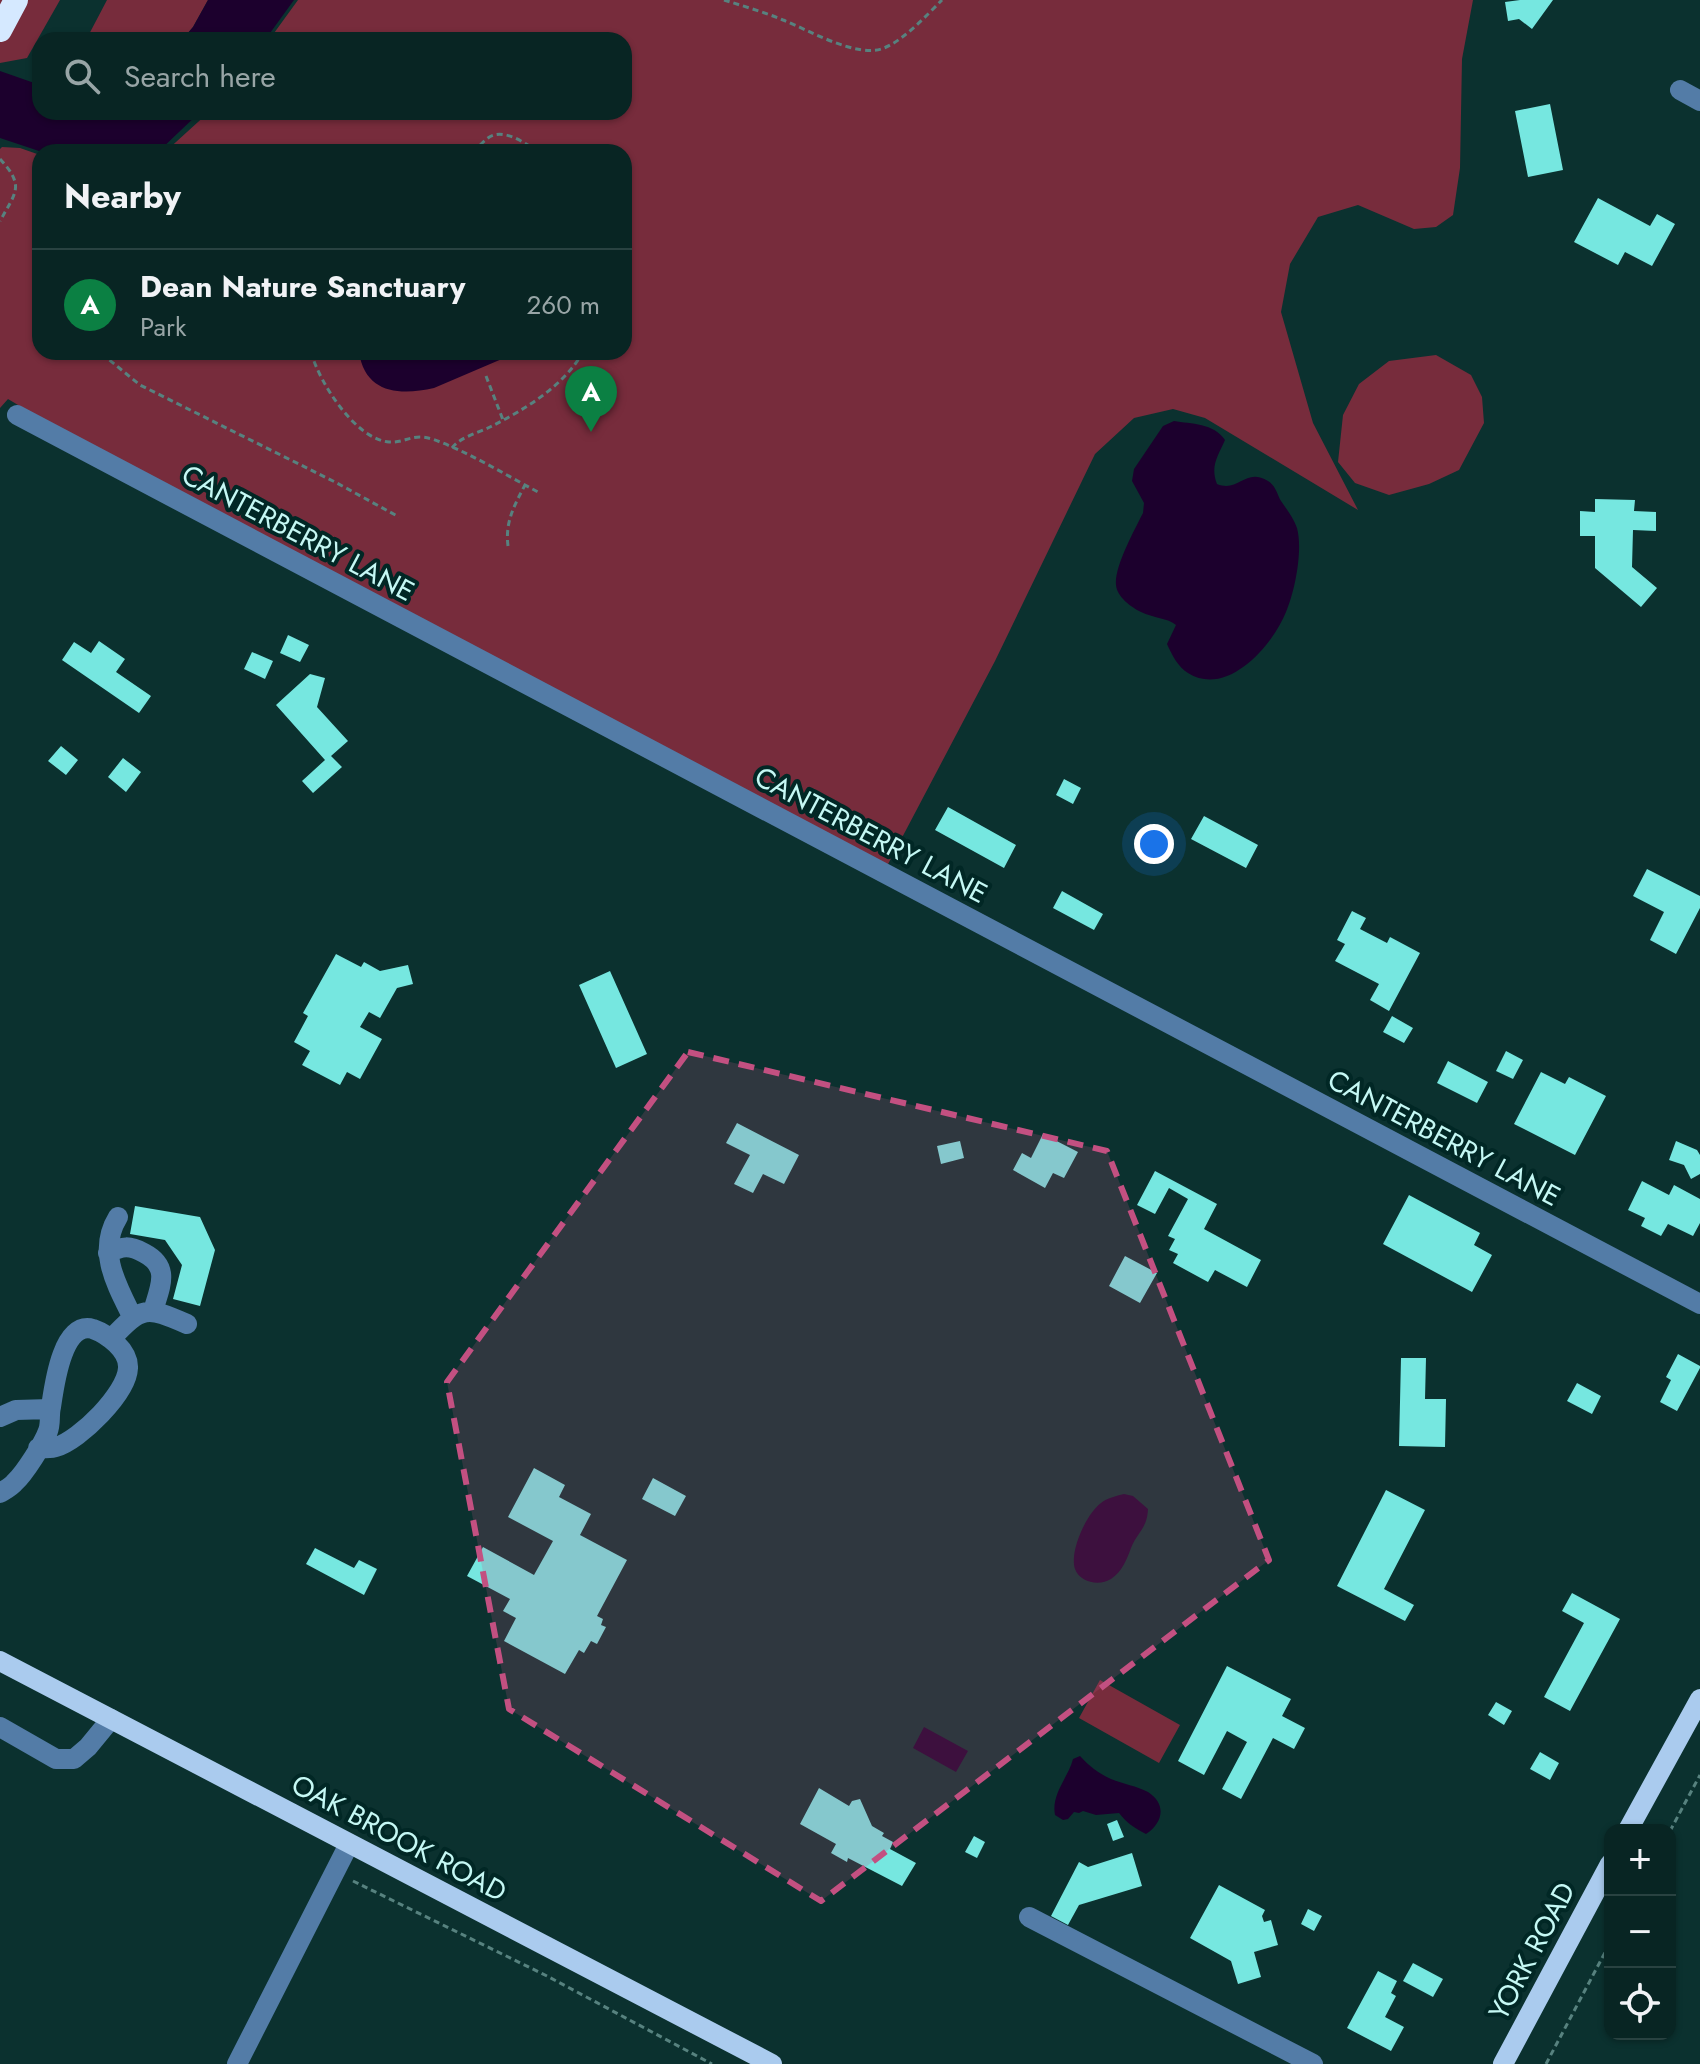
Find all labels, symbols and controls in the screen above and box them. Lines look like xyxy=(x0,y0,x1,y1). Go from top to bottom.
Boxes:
search box xyxy=(32,32,632,120)
icon: search xyxy=(60,54,104,98)
text: Search here xyxy=(124,55,276,98)
text: Nearby xyxy=(64,172,181,221)
text: Dean Nature Sanctuary xyxy=(140,265,465,308)
text: A xyxy=(80,286,100,324)
text: 260 m xyxy=(527,286,600,324)
text: Park xyxy=(140,308,186,346)
pin: A xyxy=(565,366,617,432)
street label: CANTERBERRY LANE xyxy=(174,454,422,612)
street label: CANTERBERRY LANE xyxy=(747,756,995,914)
your location xyxy=(1134,824,1174,864)
street label: CANTERBERRY LANE xyxy=(1320,1059,1568,1217)
street label: OAK BROOK ROAD xyxy=(284,1764,514,1912)
map controls xyxy=(1604,1824,1676,2040)
button: + xyxy=(1604,1824,1676,1896)
street label: YORK ROAD xyxy=(1478,1875,1586,2027)
button: − xyxy=(1604,1896,1676,1968)
button: locate xyxy=(1604,1968,1676,2040)

